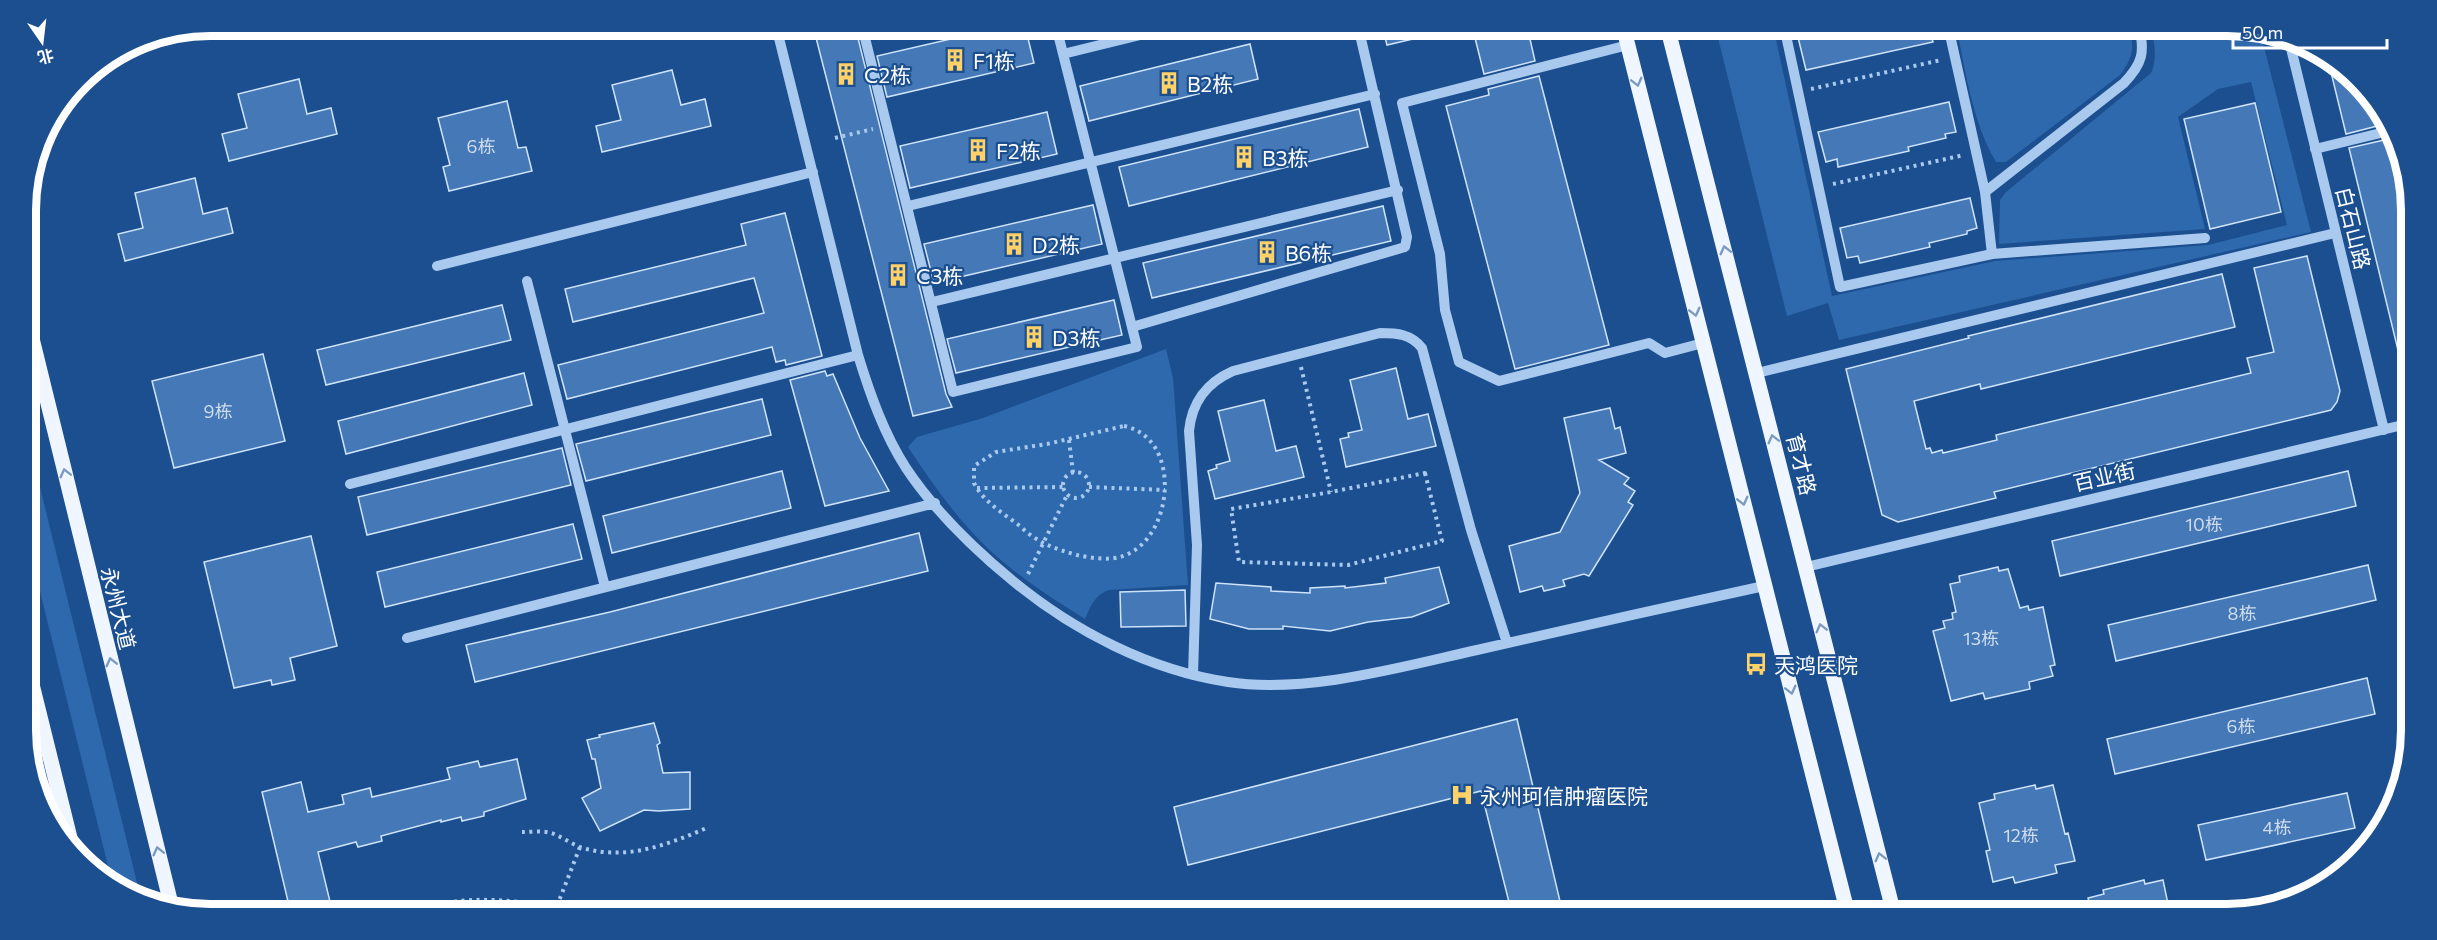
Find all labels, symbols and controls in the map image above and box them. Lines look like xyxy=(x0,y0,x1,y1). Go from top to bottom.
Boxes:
north arrow xyxy=(12,12,72,72)
scale bar xyxy=(2233,12,2388,50)
text: 50 m xyxy=(2242,21,2283,43)
text: 北 xyxy=(36,46,56,68)
building icon: F1栋 xyxy=(942,47,968,73)
place label: F1栋 xyxy=(973,48,1015,73)
building icon: C2栋 xyxy=(833,61,859,87)
place label: C2栋 xyxy=(864,62,911,87)
building icon: B2栋 xyxy=(1156,70,1182,96)
place label: B2栋 xyxy=(1187,71,1233,96)
one-way arrow xyxy=(1630,77,1643,87)
house number: 6栋 xyxy=(467,135,495,157)
building icon: F2栋 xyxy=(965,137,991,163)
place label: F2栋 xyxy=(996,138,1041,163)
building icon: B3栋 xyxy=(1231,144,1257,170)
place label: B3栋 xyxy=(1262,145,1309,170)
street label: 白石山路 xyxy=(2332,184,2376,272)
building icon: D2栋 xyxy=(1001,231,1027,257)
place label: D2栋 xyxy=(1032,232,1080,257)
building icon: B6栋 xyxy=(1254,239,1280,265)
place label: B6栋 xyxy=(1285,240,1332,265)
one-way arrow xyxy=(1720,245,1732,256)
building icon: C3栋 xyxy=(885,262,911,288)
place label: C3栋 xyxy=(916,263,963,288)
one-way arrow xyxy=(1688,307,1701,317)
building icon: D3栋 xyxy=(1021,324,1047,350)
place label: D3栋 xyxy=(1052,325,1100,350)
house number: 9栋 xyxy=(204,400,232,422)
street label: 育才路 xyxy=(1782,430,1822,498)
one-way arrow xyxy=(1768,434,1781,444)
street label: 百业街 xyxy=(2070,457,2138,495)
one-way arrow xyxy=(59,468,72,478)
one-way arrow xyxy=(1735,496,1748,506)
house number: 10栋 xyxy=(2185,513,2223,535)
street label: 永州大道 xyxy=(97,564,141,652)
house number: 8栋 xyxy=(2228,602,2256,624)
one-way arrow xyxy=(1816,623,1829,633)
house number: 13栋 xyxy=(1963,627,1999,649)
bus stop icon: 天鸿医院 xyxy=(1743,651,1769,677)
place label: 天鸿医院 xyxy=(1774,652,1858,677)
one-way arrow xyxy=(106,657,119,667)
one-way arrow xyxy=(1784,684,1796,695)
house number: 6栋 xyxy=(2227,715,2255,737)
hospital icon: 永州珂信肿瘤医院 xyxy=(1449,782,1475,808)
place label: 永州珂信肿瘤医院 xyxy=(1480,783,1648,808)
house number: 4栋 xyxy=(2263,816,2291,838)
house number: 12栋 xyxy=(2003,824,2039,846)
one-way arrow xyxy=(152,847,165,857)
one-way arrow xyxy=(1874,853,1887,863)

